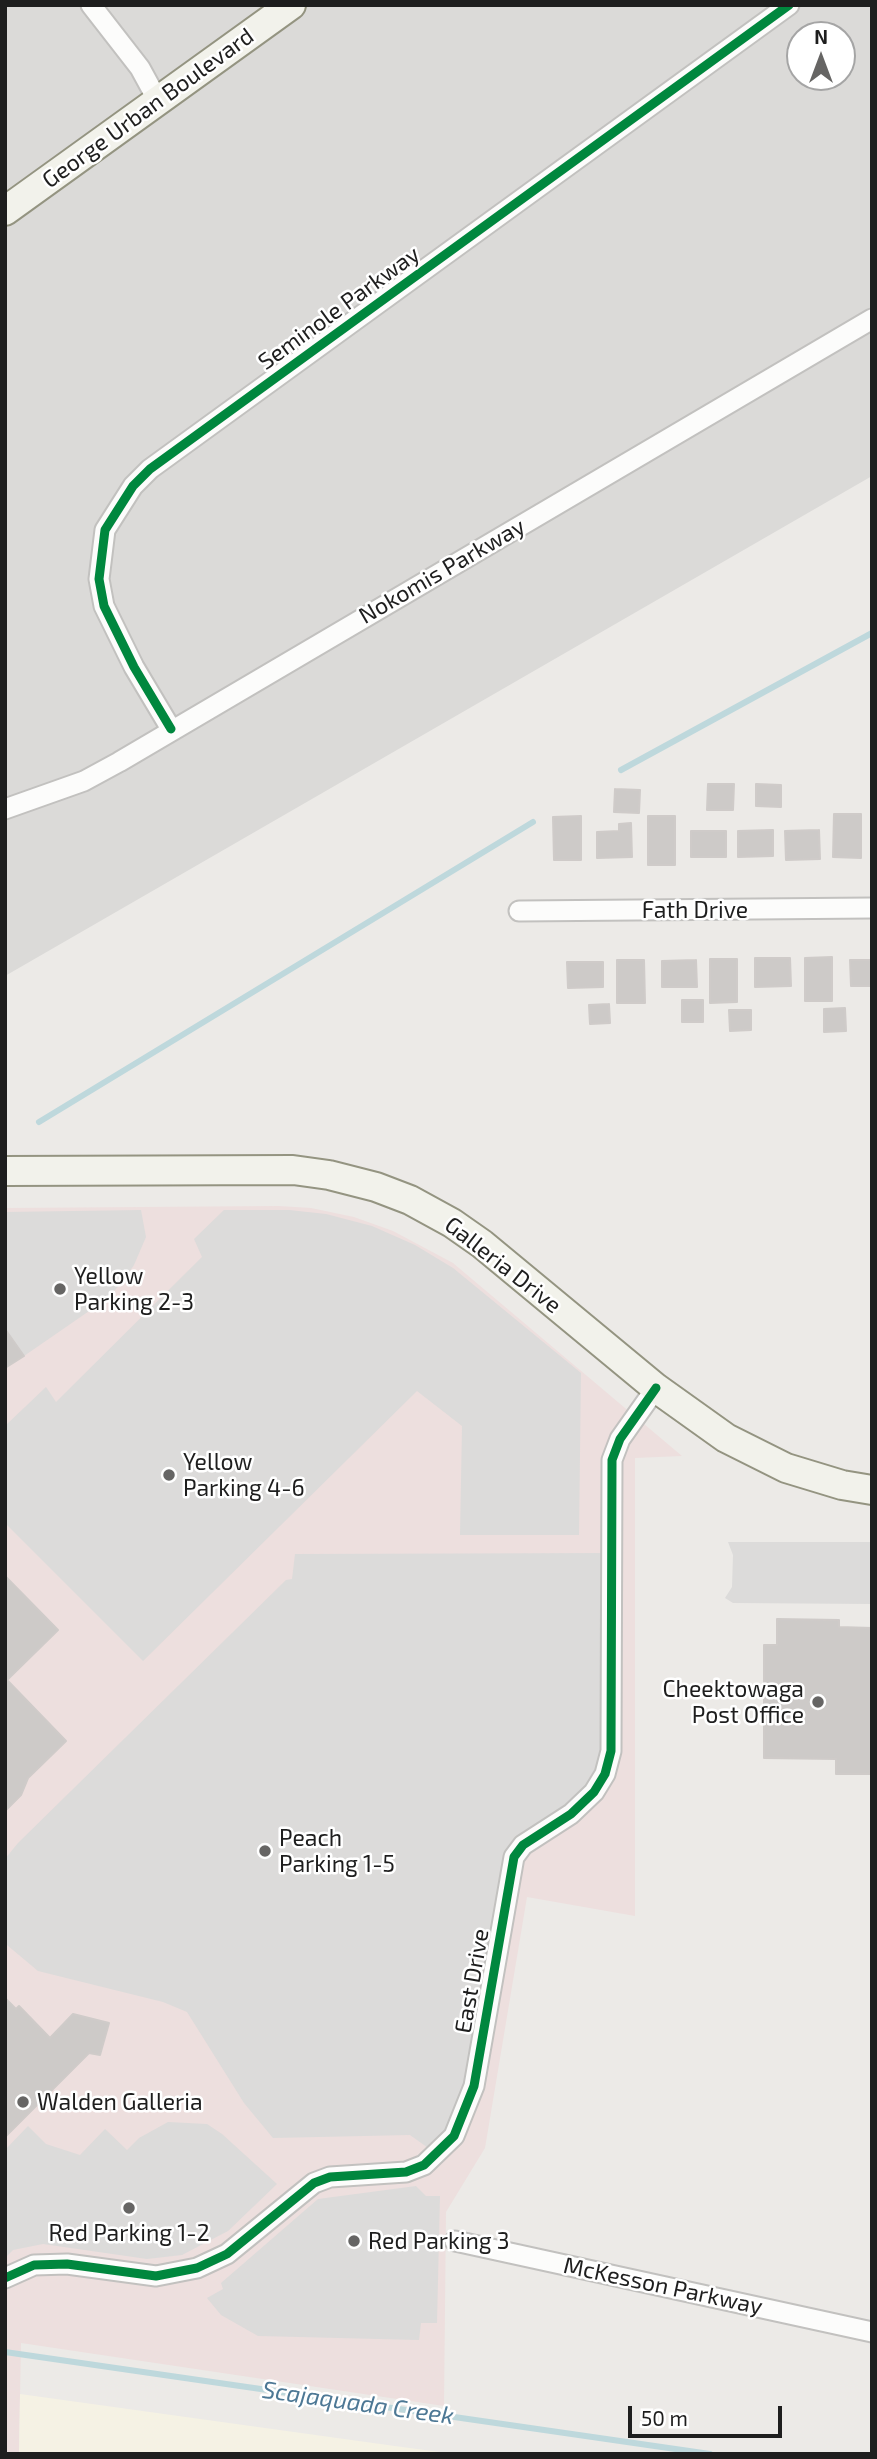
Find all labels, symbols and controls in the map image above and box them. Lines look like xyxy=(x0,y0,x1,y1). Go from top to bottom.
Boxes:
north arrow xyxy=(786,21,856,91)
street label: George Urban Boulevard xyxy=(37,22,259,194)
text: N xyxy=(814,25,828,48)
street label: Seminole Parkway xyxy=(253,240,425,376)
street label: Nokomis Parkway xyxy=(354,512,530,630)
street label: Fath Drive xyxy=(642,896,748,924)
street label: Galleria Drive xyxy=(439,1211,567,1319)
place label: Yellow Parking 2-3 xyxy=(74,1262,194,1316)
marker: Yellow Parking 2-3 xyxy=(52,1281,68,1297)
place label: Yellow Parking 4-6 xyxy=(183,1448,305,1502)
marker: Yellow Parking 4-6 xyxy=(161,1467,177,1483)
place label: Cheektowaga Post Office xyxy=(663,1675,804,1729)
marker: Cheektowaga Post Office xyxy=(810,1694,826,1710)
place label: Peach Parking 1-5 xyxy=(279,1824,395,1878)
marker: Peach Parking 1-5 xyxy=(257,1843,273,1859)
street label: East Drive xyxy=(449,1927,495,2035)
place label: Walden Galleria xyxy=(37,2088,203,2116)
marker: Walden Galleria xyxy=(15,2094,31,2110)
marker: Red Parking 1-2 xyxy=(121,2200,137,2216)
place label: Red Parking 1-2 xyxy=(48,2219,210,2247)
place label: Red Parking 3 xyxy=(368,2227,510,2255)
marker: Red Parking 3 xyxy=(346,2233,362,2249)
street label: McKesson Parkway xyxy=(561,2251,765,2321)
water label: Scajaquada Creek xyxy=(260,2375,456,2431)
scale bar xyxy=(632,2392,786,2436)
text: 50 m xyxy=(641,2405,688,2430)

